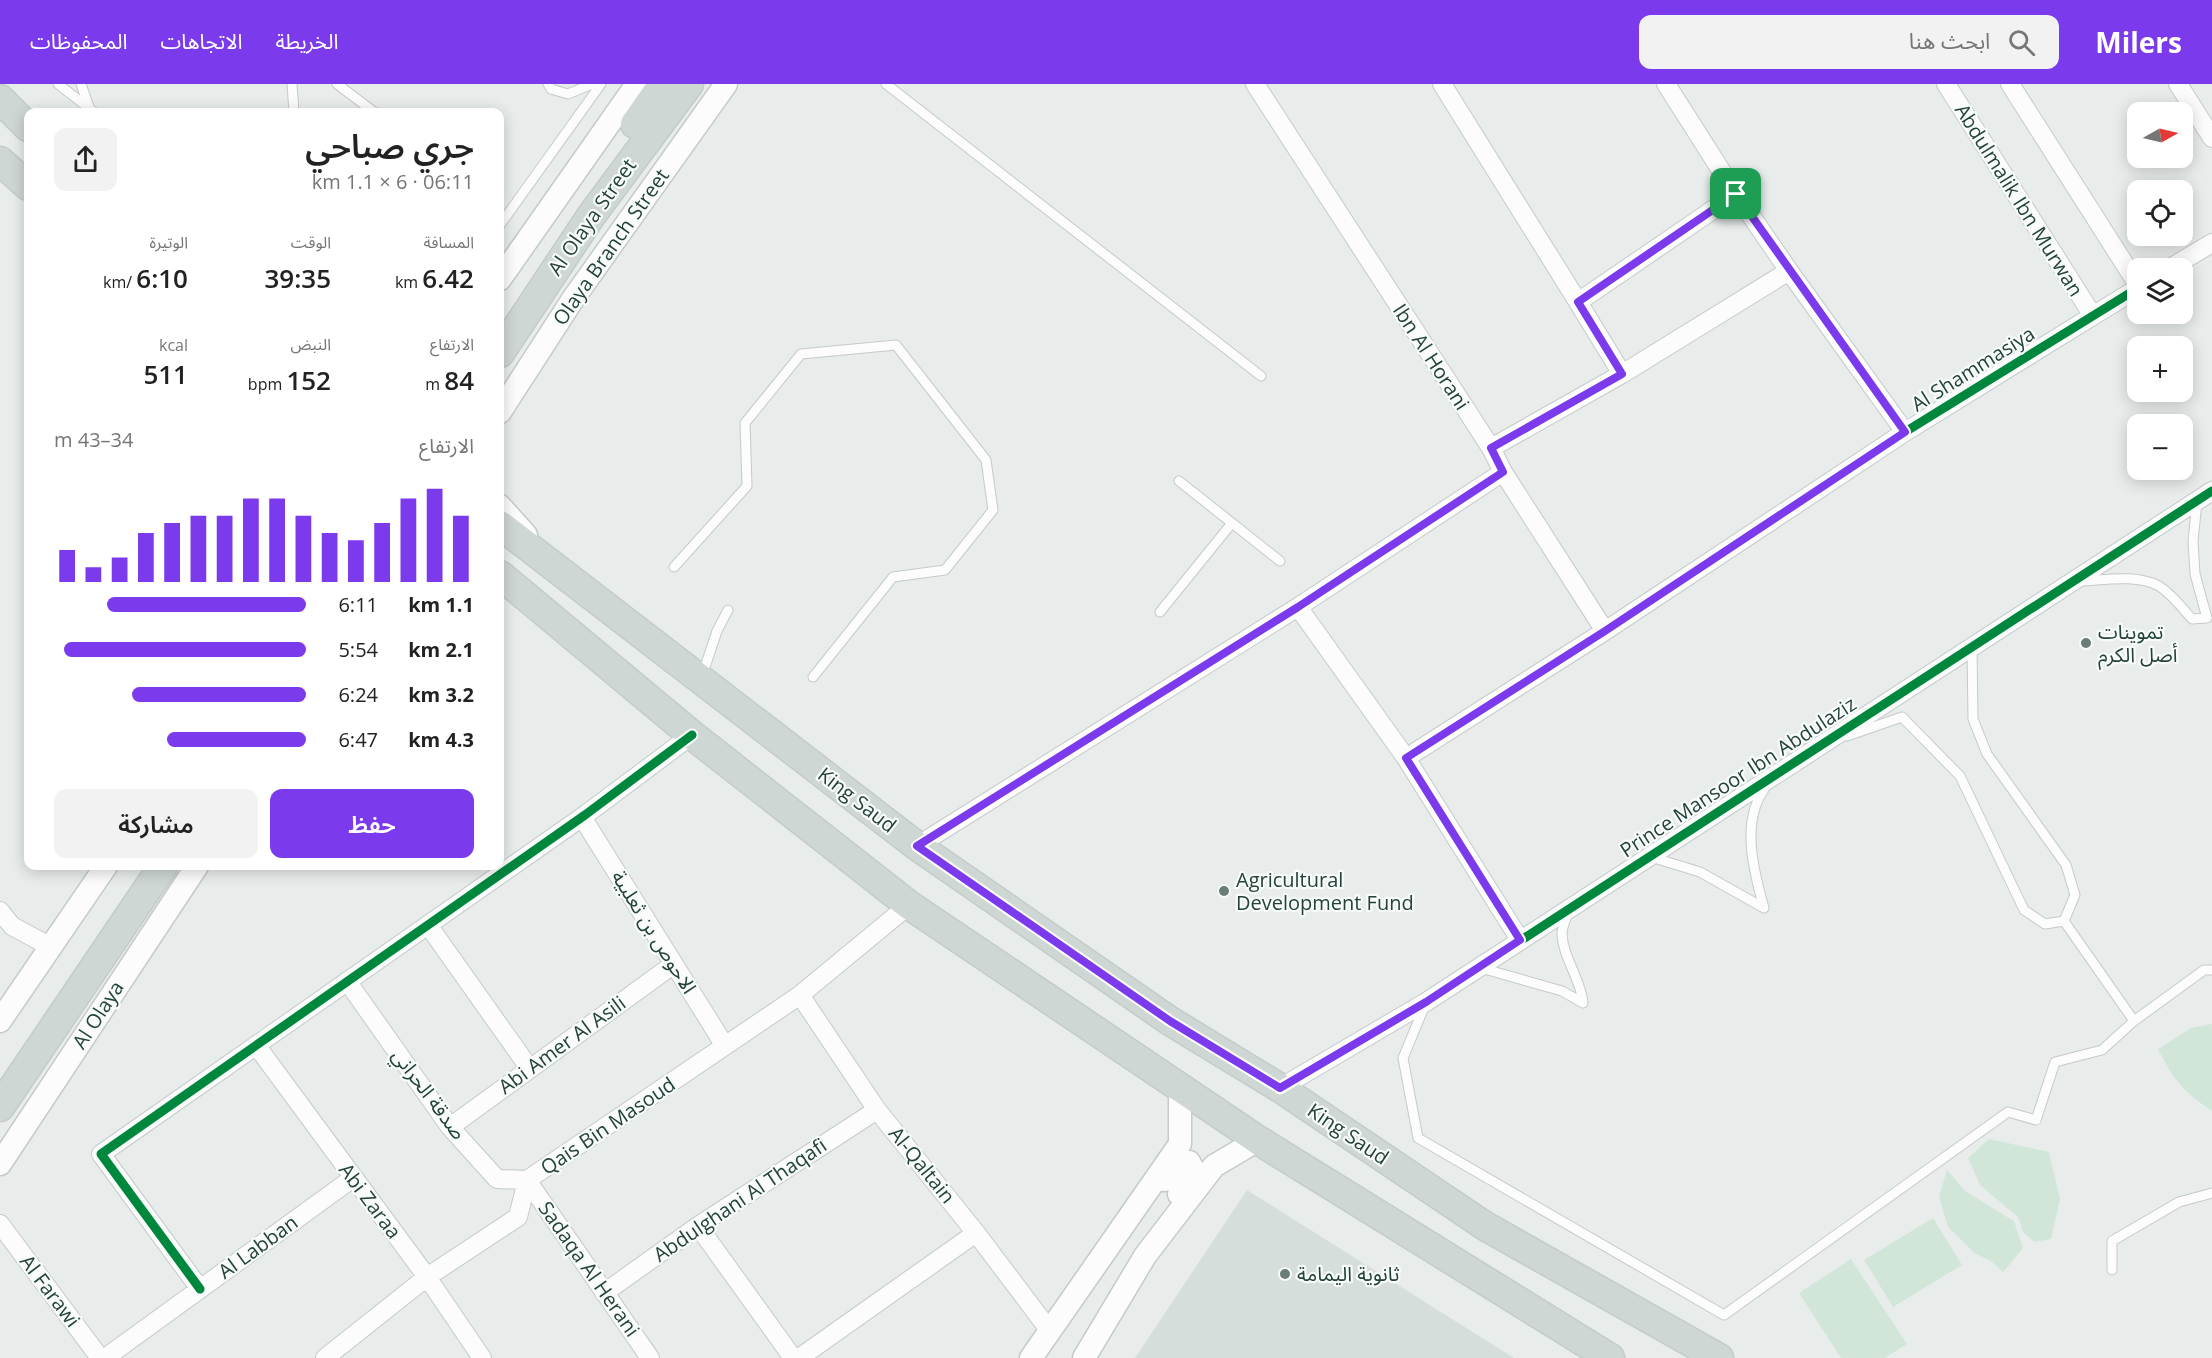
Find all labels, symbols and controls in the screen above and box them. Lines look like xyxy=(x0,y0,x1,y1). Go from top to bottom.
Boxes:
search box xyxy=(1639,15,2059,69)
text: Milers xyxy=(2095,23,2182,61)
text: ابحث هنا xyxy=(1909,25,1990,55)
icon: search xyxy=(2005,26,2038,59)
text: المحفوظات xyxy=(30,27,127,55)
text: الاتجاهات xyxy=(160,27,242,55)
text: الخريطة xyxy=(275,27,338,55)
street label: Abdulmalik Ibn Murwan xyxy=(1949,98,2090,301)
north arrow xyxy=(2127,102,2193,168)
map controls xyxy=(2127,102,2193,480)
text: جري صباحي xyxy=(305,123,474,168)
button: share xyxy=(54,128,117,191)
street label: Al Olaya Street xyxy=(541,153,642,280)
street label: Olaya Branch Street xyxy=(546,163,675,330)
text: 06:11 · 6 × 1.1 km xyxy=(312,168,474,195)
pin xyxy=(1710,168,1761,219)
icon: arrive xyxy=(1719,177,1752,210)
button: locate xyxy=(2127,180,2193,246)
text: الوتيرة xyxy=(150,231,188,253)
text: الوقت xyxy=(291,231,331,253)
text: المسافة xyxy=(424,231,474,253)
button: layers xyxy=(2127,258,2193,324)
text: 6:10 xyxy=(136,260,188,296)
text: 39:35 xyxy=(264,260,331,296)
text: 6.42 xyxy=(422,260,474,296)
text: /km xyxy=(103,271,136,293)
text: km xyxy=(395,271,422,293)
street label: Ibn Al Horani xyxy=(1387,298,1476,415)
street label: Al Shammasiya xyxy=(1906,320,2040,417)
text: النبض xyxy=(290,333,331,355)
text: الارتفاع xyxy=(430,333,474,355)
text: kcal xyxy=(159,334,188,356)
button: + xyxy=(2127,336,2193,402)
text: 511 xyxy=(143,356,188,392)
text: 152 xyxy=(286,362,331,398)
text: 84 xyxy=(444,362,474,398)
text: bpm xyxy=(248,373,286,395)
text: m xyxy=(425,373,444,395)
button: − xyxy=(2127,414,2193,480)
text: 34–43 m xyxy=(54,426,133,453)
text: الارتفاع xyxy=(419,432,474,459)
text: 6:11 xyxy=(338,591,378,618)
text: 1.1 km xyxy=(408,591,474,618)
place label: تموينات أصل الكرم xyxy=(2098,618,2177,670)
text: 5:54 xyxy=(338,636,378,663)
text: 2.1 km xyxy=(408,636,474,663)
marker: تموينات أصل الكرم xyxy=(2079,636,2093,650)
text: 6:24 xyxy=(338,681,378,708)
text: 3.2 km xyxy=(408,681,474,708)
street label: Prince Mansoor Ibn Abdulaziz xyxy=(1614,690,1861,863)
text: 6:47 xyxy=(338,726,378,753)
text: 4.3 km xyxy=(408,726,474,753)
street label: King Saud xyxy=(813,761,902,839)
button: مشاركة xyxy=(54,789,258,858)
button: حفظ xyxy=(270,789,474,858)
street label: الاحوص بن ثعلبية xyxy=(606,865,703,998)
place label: Agricultural Development Fund xyxy=(1236,866,1414,916)
marker: Agricultural Development Fund xyxy=(1217,884,1231,898)
street label: Al Olaya xyxy=(66,976,130,1054)
street label: Abi Amer Al Asili xyxy=(493,989,631,1100)
street label: صدقة الحراني xyxy=(384,1043,473,1146)
street label: Qais Bin Masoud xyxy=(535,1070,680,1181)
street label: King Saud xyxy=(1303,1097,1394,1171)
street label: Al-Qaltain xyxy=(883,1121,962,1209)
street label: Abdulghani Al Thaqafi xyxy=(648,1131,832,1268)
street label: Abi Zaraa xyxy=(333,1157,408,1244)
street label: Sadaqa Al Herani xyxy=(533,1196,646,1342)
street label: Al Labban xyxy=(212,1209,303,1285)
street label: Al Farawi xyxy=(14,1249,87,1332)
place label: ثانوية اليمامة xyxy=(1297,1260,1400,1287)
marker: ثانوية اليمامة xyxy=(1278,1267,1292,1281)

